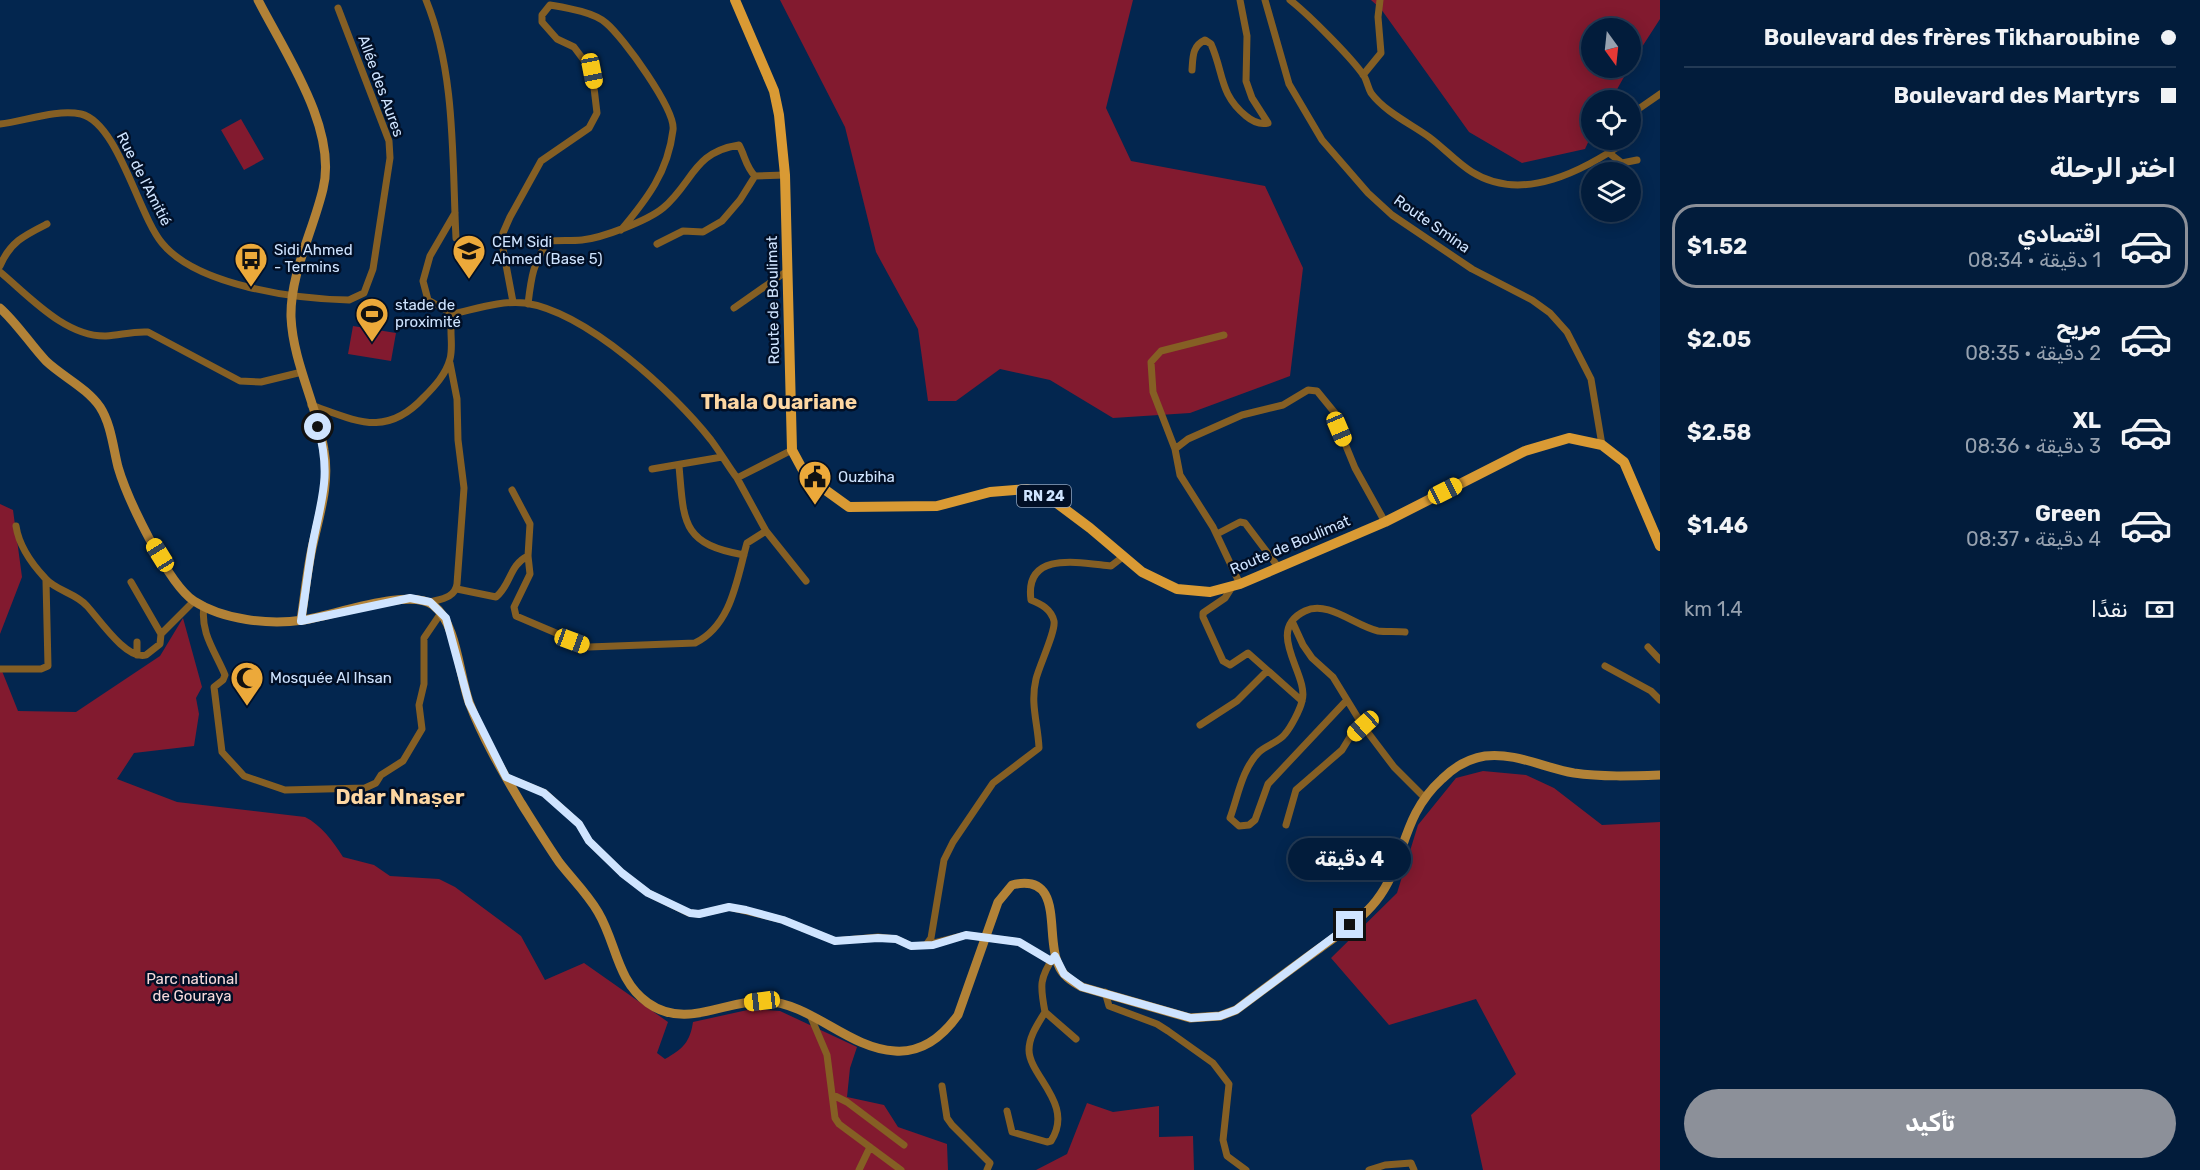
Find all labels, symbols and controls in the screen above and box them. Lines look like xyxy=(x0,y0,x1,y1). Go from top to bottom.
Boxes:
north arrow xyxy=(1581,18,1641,78)
map controls xyxy=(1581,18,1641,222)
text: Boulevard des frères Tikharoubine xyxy=(1764,24,2140,51)
street label: Allée des Aures xyxy=(354,33,408,140)
car xyxy=(580,52,604,90)
text: Boulevard des Martyrs xyxy=(1893,82,2140,109)
button: locate xyxy=(1581,90,1641,150)
street label: Rue de l'Amitié xyxy=(113,129,175,229)
text: اختر الرحلة xyxy=(2050,152,2176,184)
button: layers xyxy=(1581,162,1641,222)
street label: Route Smina xyxy=(1390,191,1474,257)
icon: car xyxy=(2119,219,2173,273)
text: اقتصادي xyxy=(2018,221,2101,248)
school or university icon: CEM Sidi Ahmed (Base 5) xyxy=(451,233,487,280)
place label: CEM Sidi Ahmed (Base 5) xyxy=(492,233,603,268)
text: $1.52 xyxy=(1687,233,1747,260)
street label: Route de Boulimat xyxy=(763,235,783,364)
bus stop icon: Sidi Ahmed - Termins xyxy=(233,241,269,288)
place label: Sidi Ahmed - Termins xyxy=(274,241,353,276)
text: 1 دقيقة · 08:34 xyxy=(1968,248,2101,272)
sports icon: stade de proximité xyxy=(354,296,390,343)
place label: stade de proximité xyxy=(395,296,461,331)
icon: car xyxy=(2119,312,2173,366)
text: مريح xyxy=(2056,314,2101,341)
text: $2.05 xyxy=(1687,326,1751,353)
text: 2 دقيقة · 08:35 xyxy=(1965,341,2101,365)
district label: Thala Ouariane xyxy=(701,389,857,414)
icon: car xyxy=(2119,405,2173,459)
text: XL xyxy=(2073,407,2101,434)
car xyxy=(1324,409,1354,449)
route start xyxy=(304,413,331,440)
text: $2.58 xyxy=(1687,419,1751,446)
text: 3 دقيقة · 08:36 xyxy=(1965,434,2101,458)
public building icon: Ouzbiha xyxy=(797,459,833,506)
place label: Ouzbiha xyxy=(838,468,895,486)
car xyxy=(1425,475,1465,507)
road number: RN 24 xyxy=(1017,485,1071,507)
icon: car xyxy=(2119,498,2173,552)
text: Green xyxy=(2035,500,2101,527)
street label: Route de Boulimat xyxy=(1227,512,1353,578)
text: $1.46 xyxy=(1687,512,1748,539)
text: 4 دقيقة · 08:37 xyxy=(1966,527,2101,551)
car xyxy=(143,535,177,575)
icon: cash xyxy=(2143,593,2176,626)
text: نقدًا xyxy=(2091,596,2128,623)
text: 1.4 km xyxy=(1684,597,1743,621)
car xyxy=(552,626,592,656)
mosque icon: Mosquée Al Ihsan xyxy=(229,660,265,707)
place label: Mosquée Al Ihsan xyxy=(270,669,392,687)
car xyxy=(1344,707,1382,745)
district label: Ddar Nnaṣer xyxy=(336,784,465,809)
callout: 4 دقيقة xyxy=(1288,838,1412,880)
text: 4 دقيقة xyxy=(1315,847,1384,871)
route end xyxy=(1336,911,1363,938)
park label: Parc national de Gouraya xyxy=(146,970,238,1005)
car xyxy=(743,990,781,1012)
button: تأكيد xyxy=(1684,1089,2176,1158)

